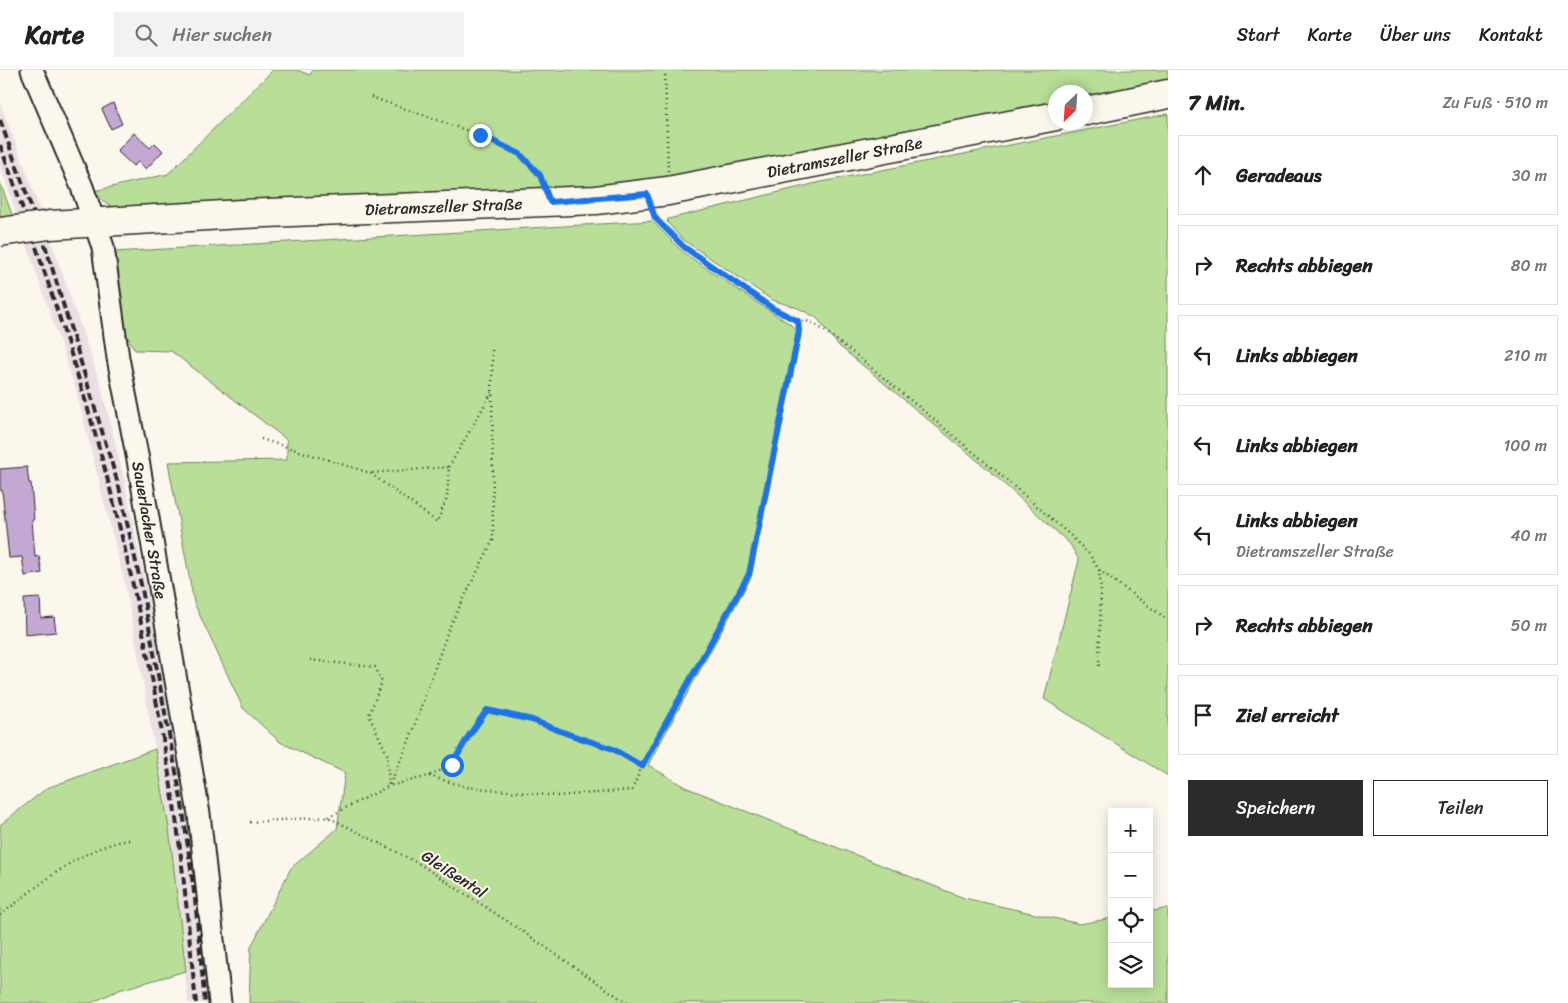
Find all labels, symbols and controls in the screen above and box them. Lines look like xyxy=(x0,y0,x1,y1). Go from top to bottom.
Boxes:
search box xyxy=(114,12,464,57)
text: Karte xyxy=(25,14,84,56)
text: Hier suchen xyxy=(172,18,272,51)
text: Start xyxy=(1237,19,1280,51)
text: Karte xyxy=(1308,19,1352,51)
text: Über uns xyxy=(1380,19,1451,51)
text: Kontakt xyxy=(1479,19,1543,51)
icon: search xyxy=(132,21,160,49)
text: 7 Min. xyxy=(1188,84,1246,122)
north arrow xyxy=(1048,85,1093,130)
text: Zu Fuß · 510 m xyxy=(1442,88,1548,117)
route end xyxy=(469,124,492,147)
street label: Dietramszeller Straße xyxy=(764,128,925,186)
text: Geradeaus xyxy=(1236,159,1322,192)
icon: ahead xyxy=(1189,161,1217,189)
text: 30 m xyxy=(1512,161,1547,190)
street label: Dietramszeller Straße xyxy=(364,188,523,224)
text: Rechts abbiegen xyxy=(1236,249,1373,282)
icon: right xyxy=(1189,251,1217,279)
text: 80 m xyxy=(1511,251,1547,280)
text: Links abbiegen xyxy=(1236,339,1358,372)
icon: left xyxy=(1189,341,1217,369)
text: 210 m xyxy=(1504,341,1547,370)
text: Links abbiegen xyxy=(1236,429,1358,462)
icon: left xyxy=(1189,431,1217,459)
text: 100 m xyxy=(1503,431,1547,460)
street label: Sauerlacher Straße xyxy=(124,459,176,601)
text: Links abbiegen xyxy=(1236,504,1358,537)
icon: left xyxy=(1189,521,1217,549)
text: 40 m xyxy=(1510,521,1547,550)
text: Dietramszeller Straße xyxy=(1236,537,1394,566)
text: Rechts abbiegen xyxy=(1236,609,1373,642)
icon: right xyxy=(1189,611,1217,639)
text: 50 m xyxy=(1511,611,1547,640)
text: Ziel erreicht xyxy=(1236,699,1339,732)
icon: arrive xyxy=(1189,701,1217,729)
route start xyxy=(441,754,464,777)
button: Speichern xyxy=(1188,780,1363,836)
button: Teilen xyxy=(1373,780,1548,836)
map controls xyxy=(1108,808,1153,988)
button: + xyxy=(1108,808,1153,853)
street label: Gleißental xyxy=(415,842,493,906)
button: − xyxy=(1108,853,1153,898)
button: locate xyxy=(1108,898,1153,943)
button: layers xyxy=(1108,943,1153,988)

